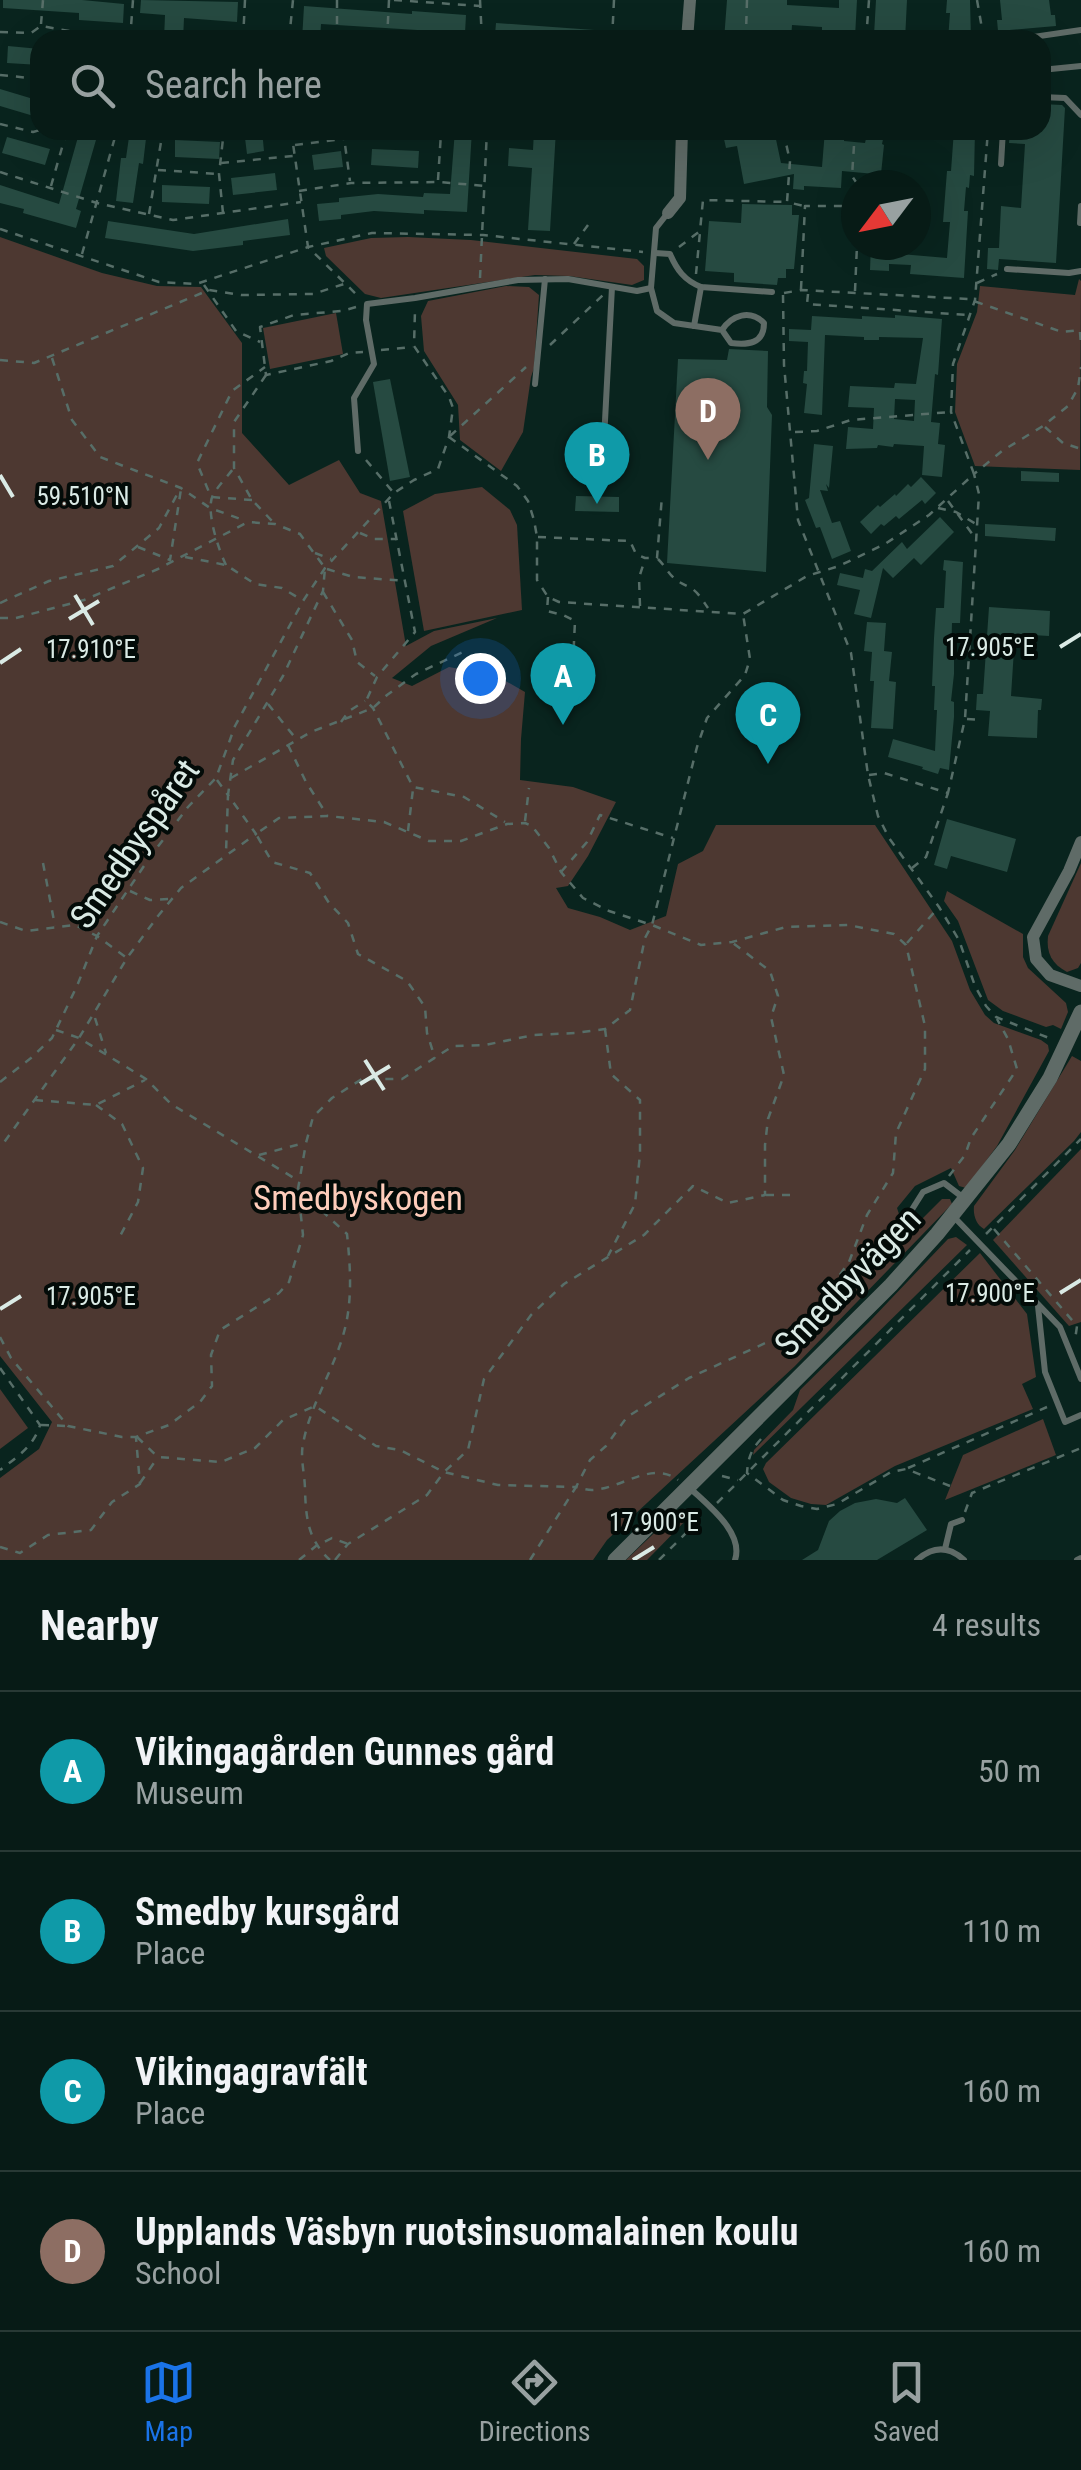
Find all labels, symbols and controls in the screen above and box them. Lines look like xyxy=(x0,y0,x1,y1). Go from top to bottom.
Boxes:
search box xyxy=(30,30,1051,140)
icon: search xyxy=(65,58,120,113)
text: Search here xyxy=(145,63,322,107)
north arrow xyxy=(841,170,931,260)
pin: D xyxy=(676,378,740,460)
pin: B xyxy=(564,422,630,504)
text: 59.510°N xyxy=(36,482,130,511)
text: 17.905°E xyxy=(945,633,1035,662)
text: 17.910°E xyxy=(46,635,136,664)
pin: A xyxy=(530,642,596,725)
your location xyxy=(455,653,506,704)
pin: C xyxy=(736,682,800,764)
street label: Smedbyspåret xyxy=(62,752,208,936)
park label: Smedbyskogen xyxy=(253,1178,463,1219)
street label: Smedbyvägen xyxy=(767,1199,929,1365)
text: 17.900°E xyxy=(945,1279,1035,1308)
text: 17.905°E xyxy=(46,1282,136,1311)
text: 17.900°E xyxy=(609,1508,699,1537)
text: Nearby xyxy=(40,1601,159,1650)
text: 4 results xyxy=(932,1606,1041,1644)
text: Vikingagården Gunnes gård xyxy=(135,1730,554,1774)
text: A xyxy=(63,1752,82,1790)
text: 50 m xyxy=(978,1752,1041,1790)
text: Museum xyxy=(135,1774,244,1812)
text: Smedby kursgård xyxy=(135,1890,400,1934)
text: B xyxy=(64,1912,81,1950)
text: 110 m xyxy=(962,1912,1041,1950)
text: Place xyxy=(135,1934,205,1972)
text: Vikingagravfält xyxy=(135,2050,368,2094)
text: C xyxy=(63,2072,82,2110)
text: 160 m xyxy=(962,2072,1041,2110)
text: Place xyxy=(135,2094,205,2132)
text: Upplands Väsbyn ruotsinsuomalainen koulu xyxy=(135,2210,798,2254)
text: D xyxy=(63,2232,82,2270)
text: 160 m xyxy=(962,2232,1041,2270)
text: School xyxy=(135,2254,221,2292)
tab: Map xyxy=(141,2355,196,2448)
tab: Directions xyxy=(479,2355,591,2448)
tab: Saved xyxy=(873,2355,940,2448)

